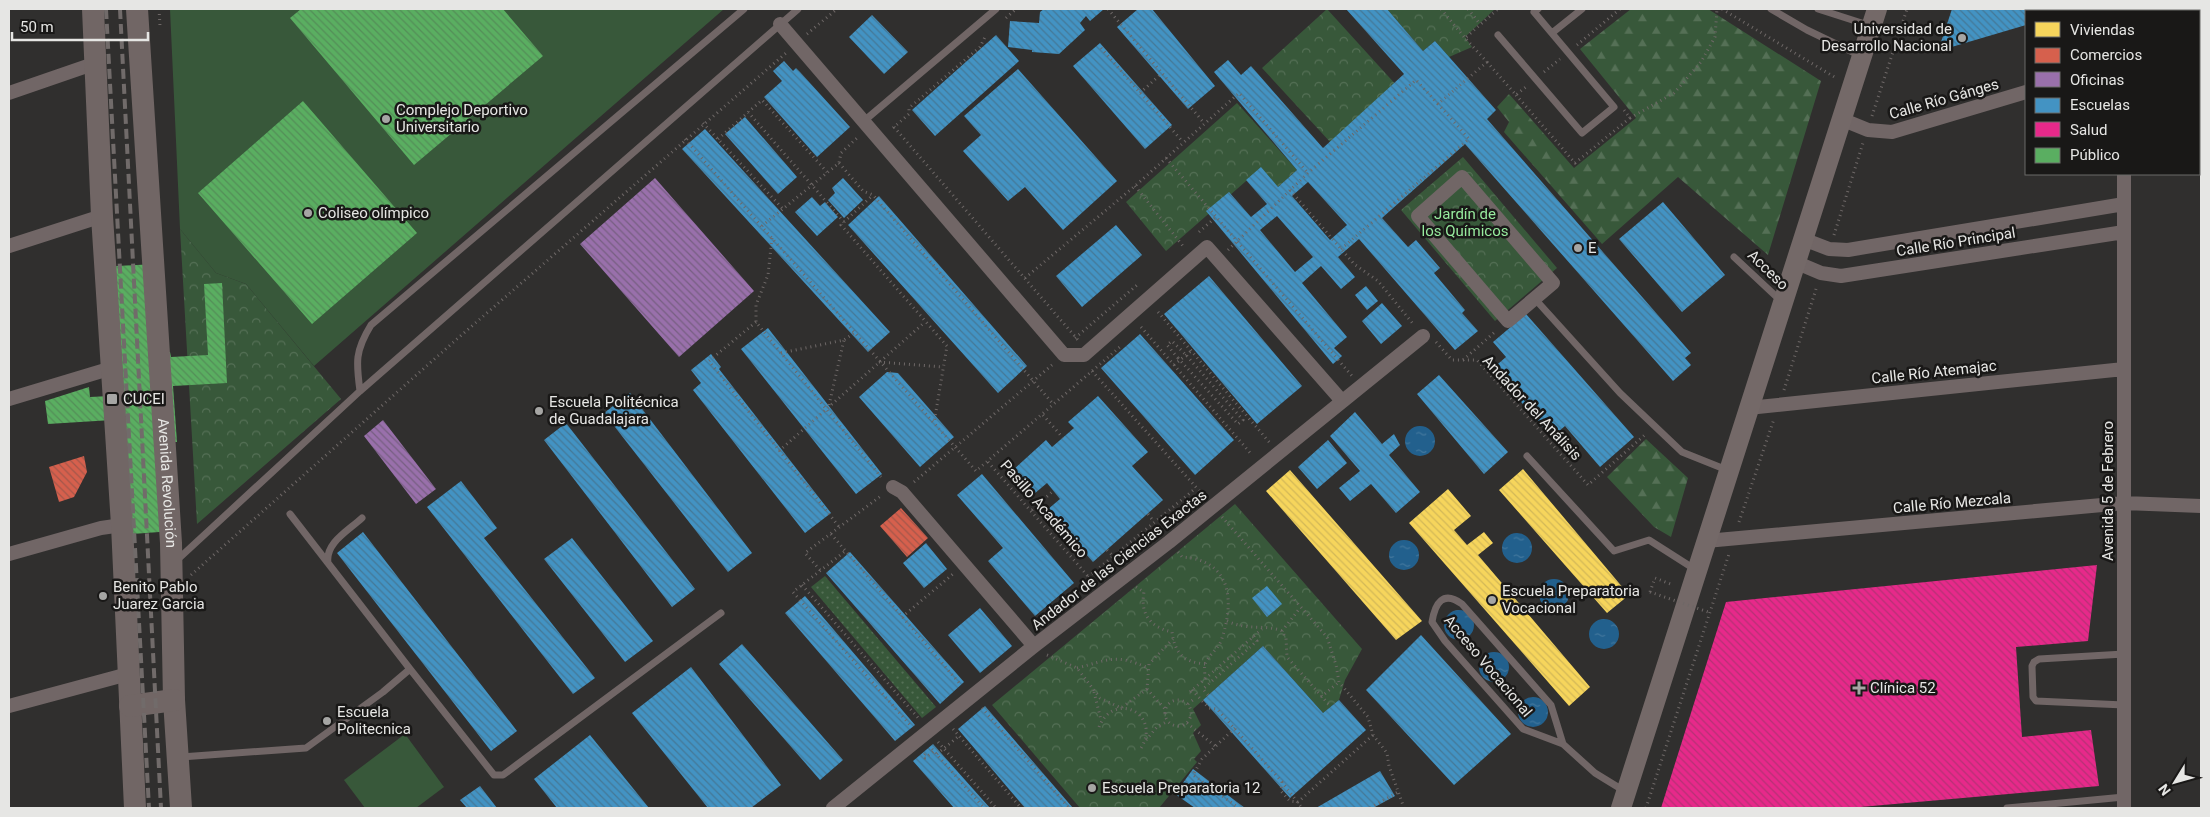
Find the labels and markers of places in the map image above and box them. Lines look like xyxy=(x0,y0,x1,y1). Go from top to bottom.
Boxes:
place label: Universidad de Desarrollo Nacional xyxy=(1821,20,1952,55)
marker: Universidad de Desarrollo Nacional xyxy=(1956,32,1968,44)
place label: Complejo Deportivo Universitario xyxy=(396,101,528,136)
marker: Complejo Deportivo Universitario xyxy=(380,113,392,125)
place label: Coliseo olímpico xyxy=(318,204,429,222)
marker: Coliseo olímpico xyxy=(302,207,314,219)
place label: E xyxy=(1588,239,1597,257)
marker: E xyxy=(1572,242,1584,254)
place label: CUCEI xyxy=(123,390,165,408)
marker: CUCEI xyxy=(105,392,119,406)
place label: Escuela Politécnica de Guadalajara xyxy=(549,393,679,428)
marker: Escuela Politécnica de Guadalajara xyxy=(533,405,545,417)
place label: Benito Pablo Juarez Garcia xyxy=(113,578,205,613)
place label: Escuela Preparatoria Vocacional xyxy=(1502,582,1640,617)
marker: Benito Pablo Juarez Garcia xyxy=(97,590,109,602)
marker: Escuela Preparatoria Vocacional xyxy=(1486,594,1498,606)
place label: Clínica 52 xyxy=(1870,679,1936,697)
marker: Clínica 52 xyxy=(1852,681,1866,695)
place label: Escuela Politecnica xyxy=(337,703,411,738)
marker: Escuela Politecnica xyxy=(321,715,333,727)
place label: Escuela Preparatoria 12 xyxy=(1102,779,1261,797)
marker: Escuela Preparatoria 12 xyxy=(1086,782,1098,794)

